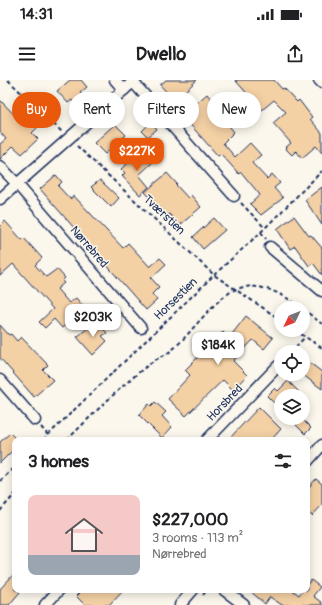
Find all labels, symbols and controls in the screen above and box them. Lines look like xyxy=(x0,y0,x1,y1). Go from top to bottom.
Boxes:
text: 14:31 xyxy=(20,5,53,24)
icon: menu xyxy=(16,43,38,65)
text: Dwello xyxy=(136,43,186,66)
icon: share xyxy=(284,43,306,65)
chip: Buy xyxy=(12,92,61,128)
chip: Rent xyxy=(69,92,125,128)
chip: Filters xyxy=(133,92,199,128)
chip: New xyxy=(207,92,261,128)
pin: $227K xyxy=(109,138,165,172)
text: $227K xyxy=(119,143,155,159)
street label: Tværstien xyxy=(140,192,188,238)
street label: Nørrebred xyxy=(67,223,111,271)
street label: Horsestien xyxy=(151,275,201,323)
north arrow xyxy=(274,301,310,337)
map controls xyxy=(274,301,310,425)
pin: $203K xyxy=(65,304,121,338)
text: $203K xyxy=(74,309,112,325)
pin: $184K xyxy=(190,332,246,366)
text: $184K xyxy=(201,337,235,353)
button: locate xyxy=(274,345,310,381)
street label: Horsbred xyxy=(204,381,246,425)
button: layers xyxy=(274,389,310,425)
icon: filters xyxy=(272,450,294,472)
text: 3 homes xyxy=(28,451,89,472)
text: $227,000 xyxy=(152,509,228,530)
icon: home xyxy=(60,511,108,559)
text: 3 rooms · 113 m² xyxy=(152,530,243,546)
text: Nørrebred xyxy=(152,546,207,562)

